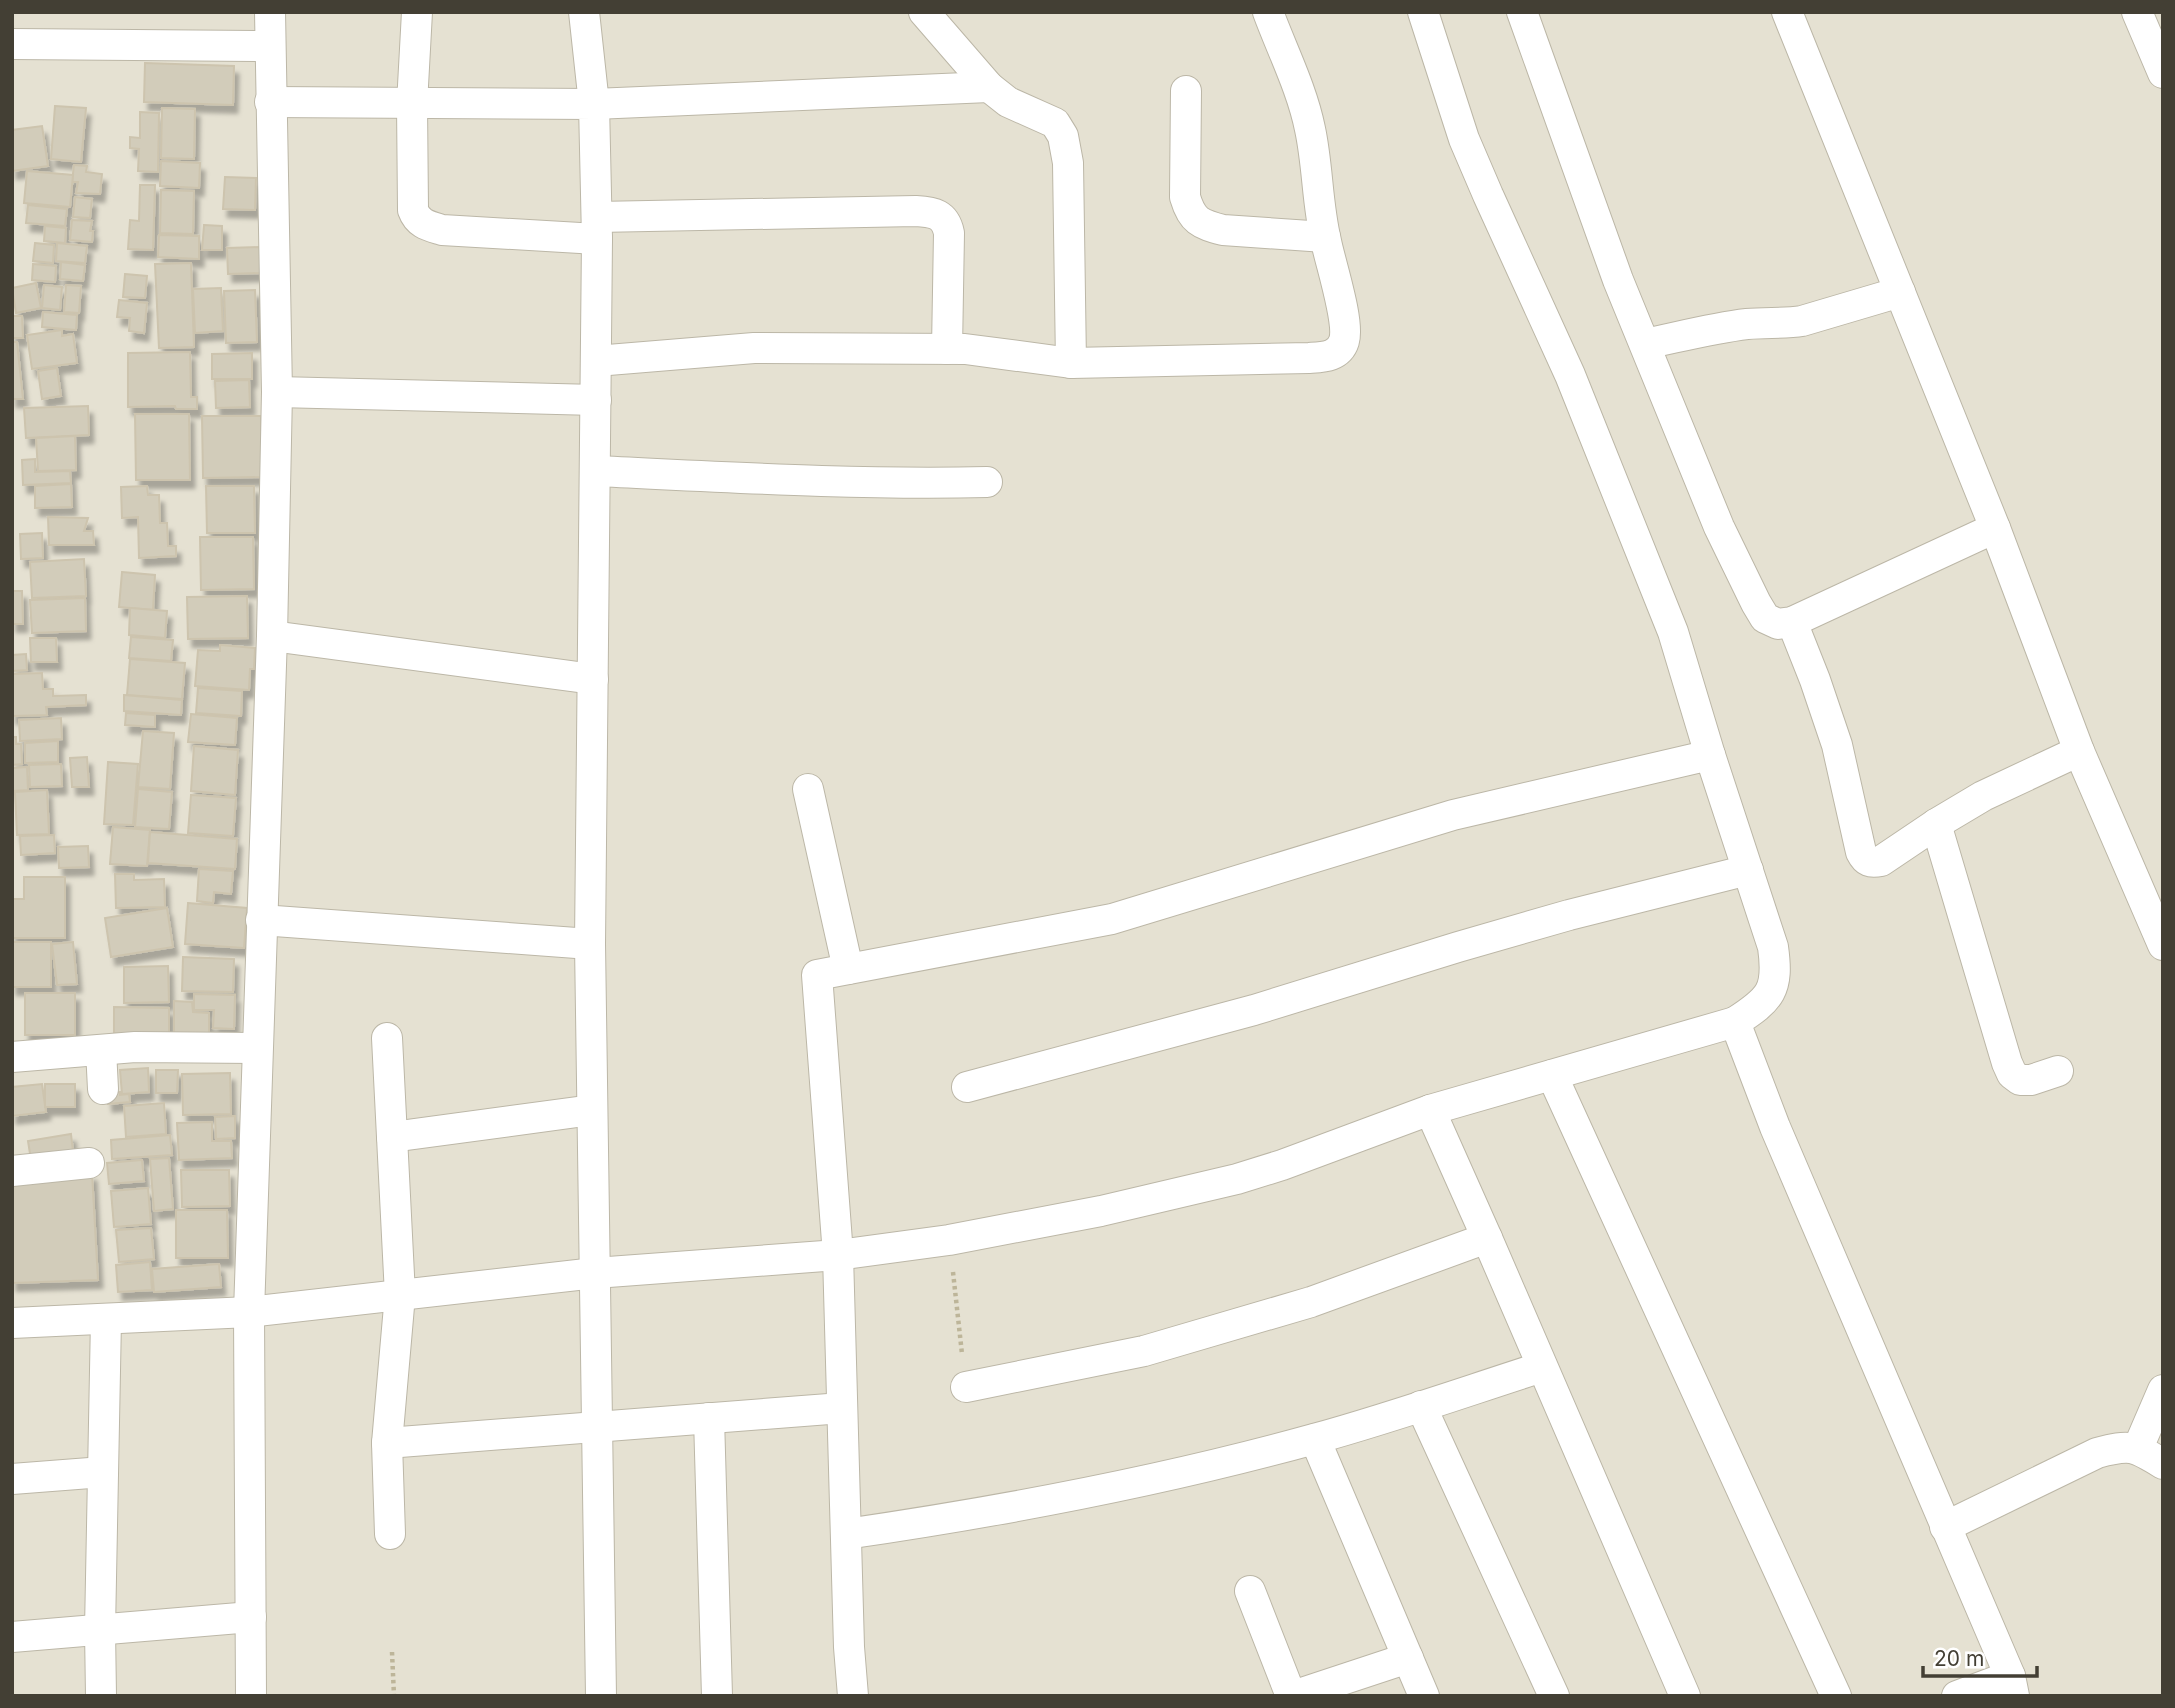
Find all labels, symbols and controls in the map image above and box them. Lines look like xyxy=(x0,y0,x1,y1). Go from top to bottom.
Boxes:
scale bar xyxy=(1923,1634,2037,1678)
text: 20 m xyxy=(1934,1646,1984,1671)

